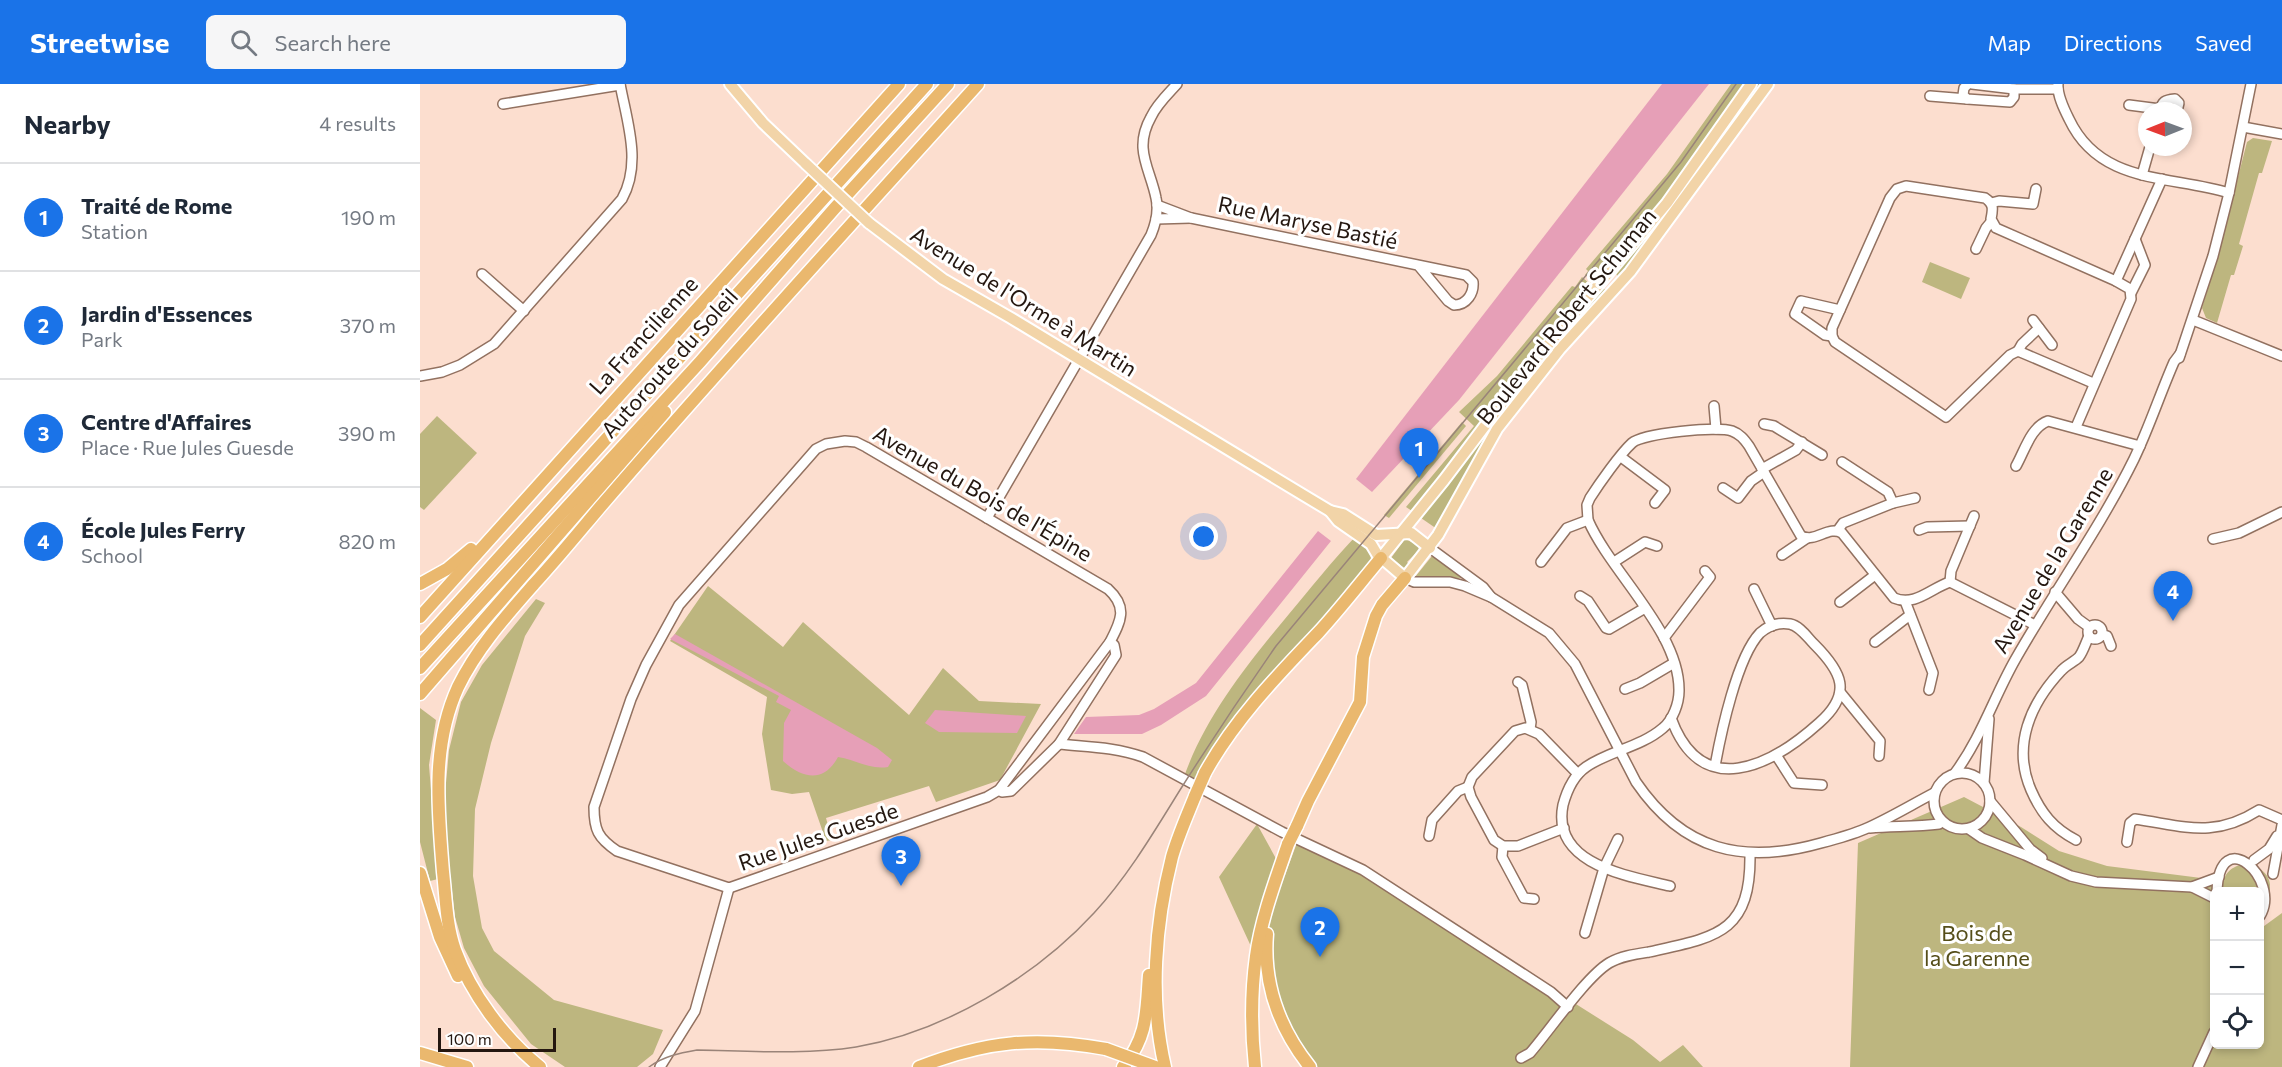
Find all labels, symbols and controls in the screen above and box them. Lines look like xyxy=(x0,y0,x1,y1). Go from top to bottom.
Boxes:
search box xyxy=(206,15,626,69)
text: Streetwise xyxy=(30,25,170,59)
icon: search xyxy=(227,26,260,59)
text: Search here xyxy=(275,29,391,56)
text: Map xyxy=(1988,30,2031,55)
text: Directions xyxy=(2064,30,2162,55)
text: Saved xyxy=(2195,30,2252,55)
north arrow xyxy=(2138,102,2192,156)
text: Nearby xyxy=(24,108,111,139)
text: 4 results xyxy=(319,111,396,135)
street label: Rue Maryse Bastié xyxy=(1216,190,1400,254)
text: Traité de Rome xyxy=(81,192,232,219)
street label: Boulevard Robert Schuman xyxy=(1470,202,1662,430)
text: 1 xyxy=(39,205,48,229)
text: 190 m xyxy=(341,205,396,229)
text: Station xyxy=(81,219,148,243)
street label: Avenue de l'Orme à Martin xyxy=(906,220,1142,382)
street label: La Francilienne xyxy=(583,270,703,400)
street label: Autoroute du Soleil xyxy=(595,283,743,443)
text: Jardin d'Essences xyxy=(81,300,252,327)
text: 2 xyxy=(38,313,49,337)
text: 370 m xyxy=(340,313,396,337)
text: Park xyxy=(81,327,123,351)
text: Centre d'Affaires xyxy=(81,408,252,435)
street label: Avenue du Bois de l'Épine xyxy=(869,419,1097,567)
text: 3 xyxy=(38,421,49,445)
text: 390 m xyxy=(338,421,396,445)
pin: 1 xyxy=(1400,428,1438,478)
text: Place · Rue Jules Guesde xyxy=(81,435,294,459)
street label: Avenue de la Garenne xyxy=(1986,462,2118,658)
text: École Jules Ferry xyxy=(81,516,246,543)
your location xyxy=(1189,522,1218,551)
text: 4 xyxy=(37,529,50,553)
text: 820 m xyxy=(339,529,396,553)
text: School xyxy=(81,543,143,567)
pin: 4 xyxy=(2154,572,2192,621)
street label: Rue Jules Guesde xyxy=(735,796,901,876)
pin: 3 xyxy=(882,836,920,886)
map controls xyxy=(2210,887,2264,1049)
button: + xyxy=(2210,887,2264,941)
pin: 2 xyxy=(1300,908,1340,957)
park label: Bois de la Garenne xyxy=(1924,919,2030,971)
button: − xyxy=(2210,941,2264,995)
button: locate xyxy=(2210,995,2264,1049)
scale bar xyxy=(438,1025,556,1052)
text: 100 m xyxy=(447,1029,492,1048)

